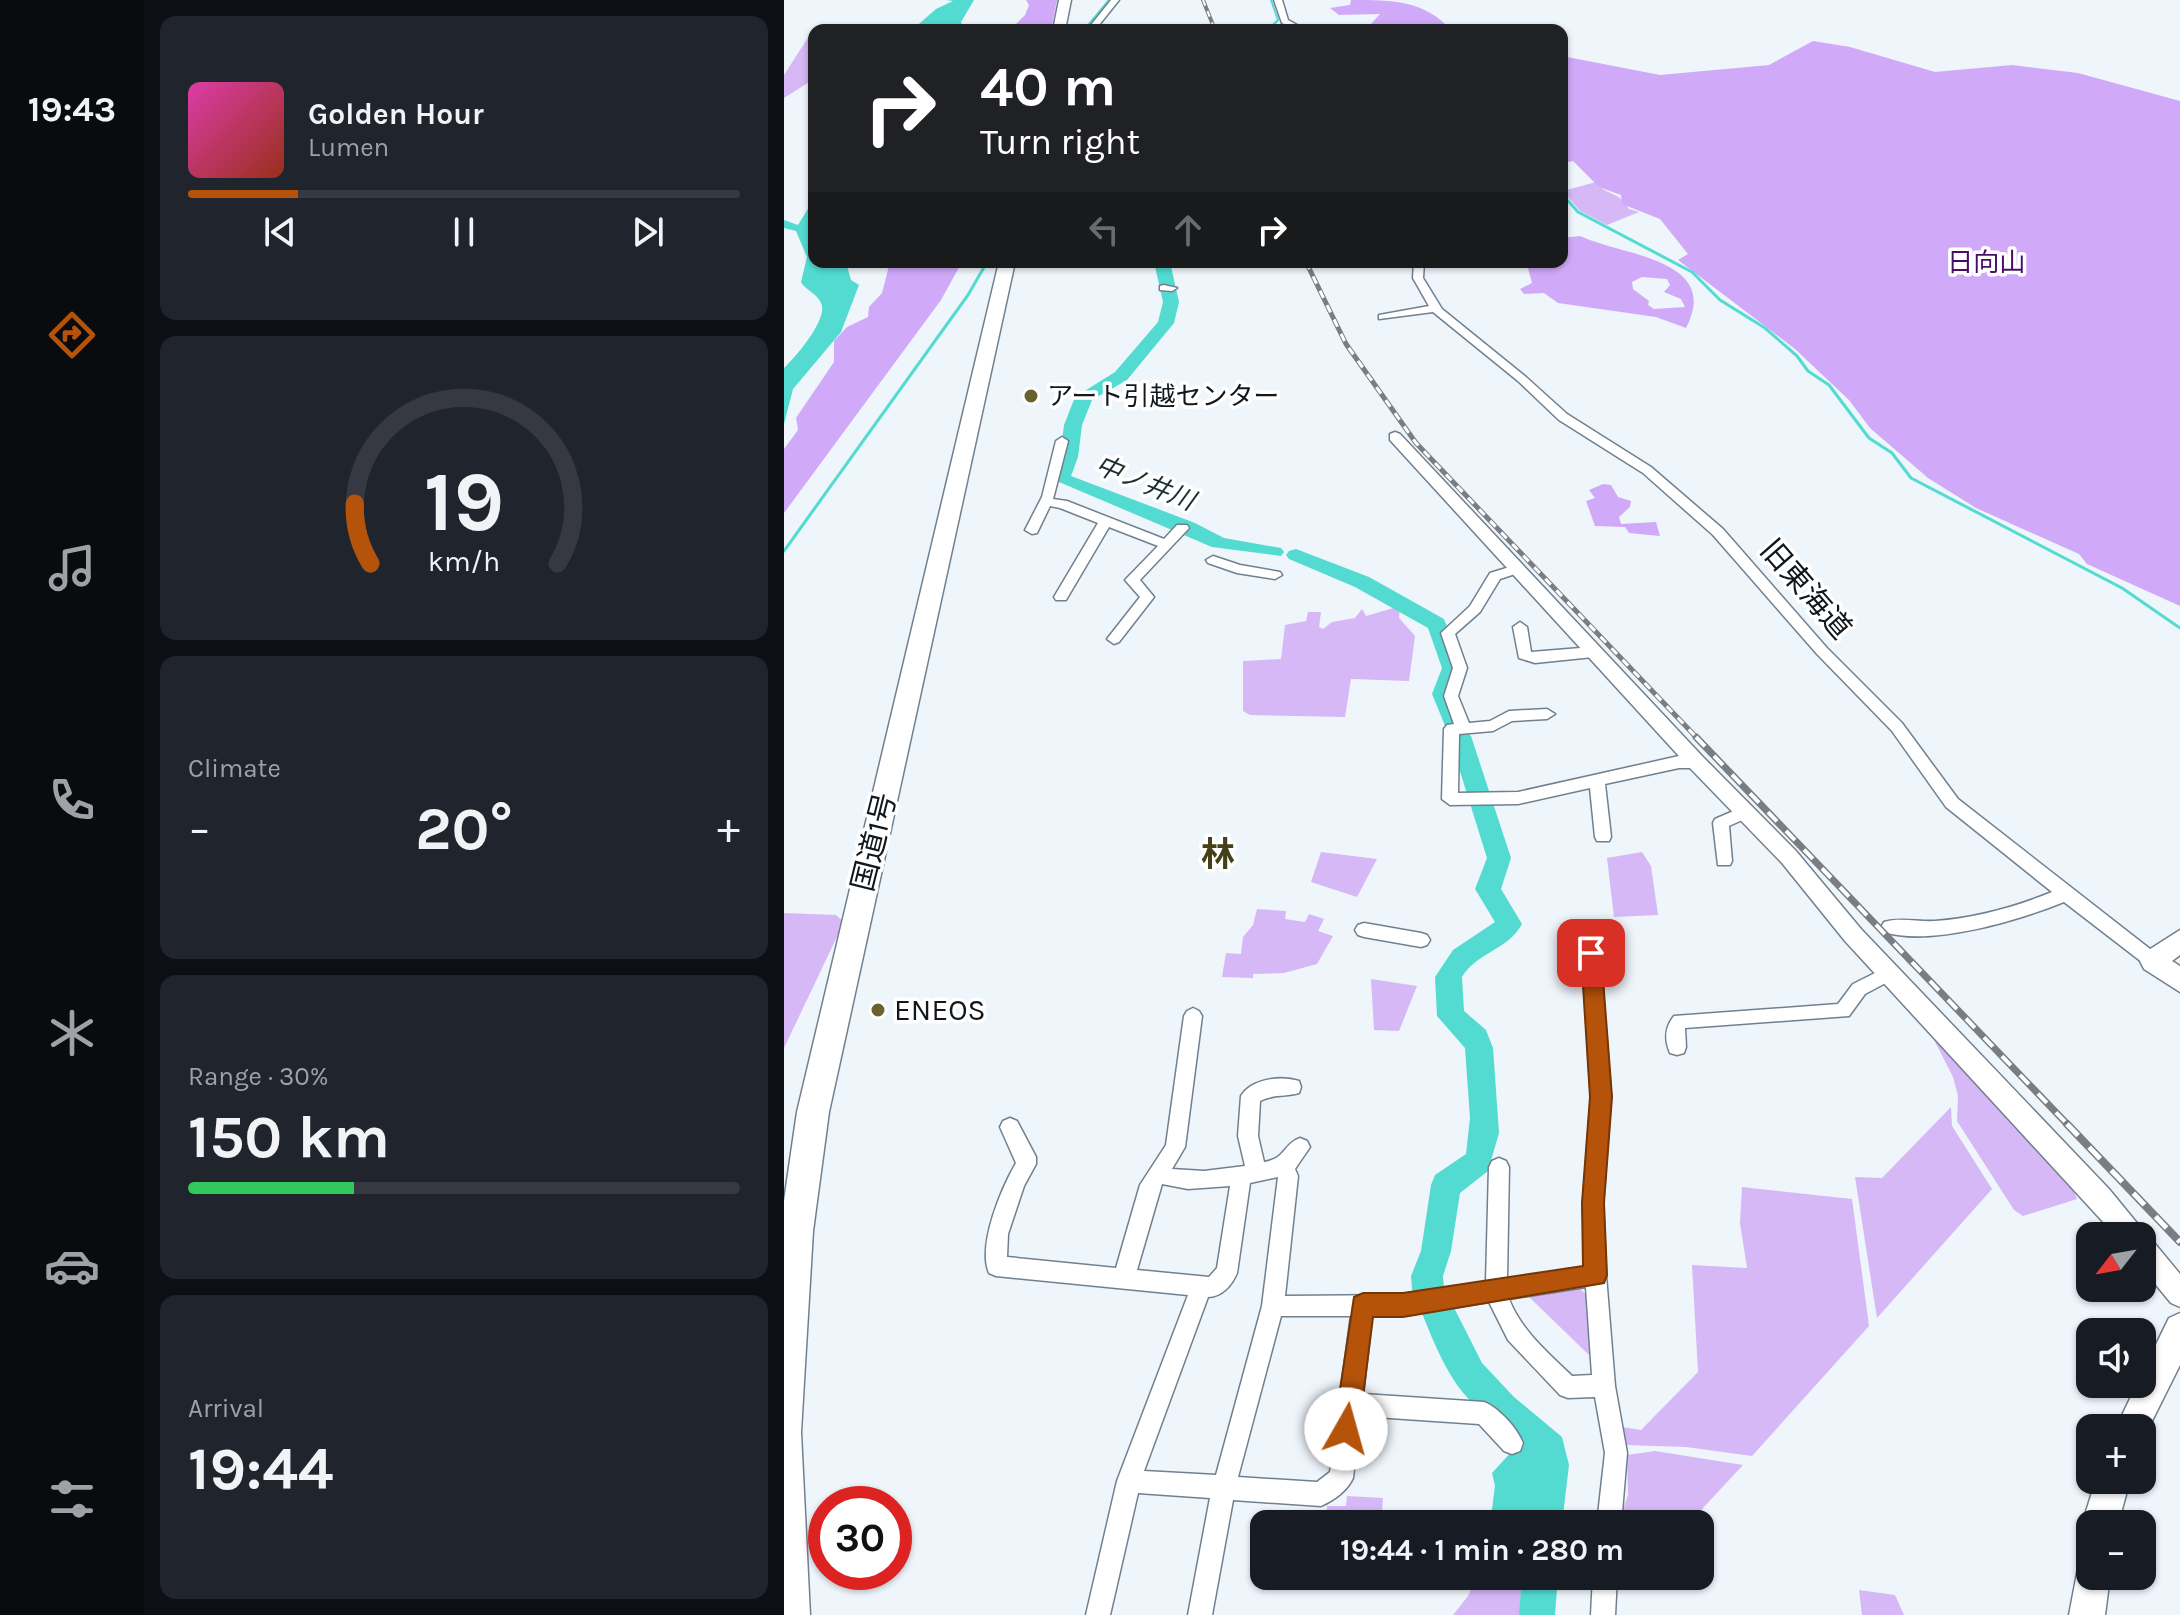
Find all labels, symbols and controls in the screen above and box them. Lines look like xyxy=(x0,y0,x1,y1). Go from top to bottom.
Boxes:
text: 40 m xyxy=(980,54,1116,119)
icon: right xyxy=(848,56,952,160)
text: 19:43 xyxy=(28,88,116,130)
text: Golden Hour xyxy=(308,96,484,132)
text: Turn right xyxy=(980,121,1140,163)
text: Lumen xyxy=(308,132,389,163)
icon: left xyxy=(1082,208,1126,252)
icon: ahead xyxy=(1166,208,1210,252)
icon: right xyxy=(1250,208,1294,252)
icon: previous xyxy=(258,210,302,254)
icon: pause xyxy=(442,210,486,254)
icon: next xyxy=(626,210,670,254)
park label: 日向山 xyxy=(1947,247,2025,278)
icon: directions xyxy=(44,307,100,363)
place label: アート引越センター xyxy=(1047,381,1279,412)
marker: アート引越センター xyxy=(1022,387,1040,405)
water label: 中ノ井川 xyxy=(1091,449,1202,518)
text: 19 xyxy=(424,453,504,550)
street label: 旧東海道 xyxy=(1753,532,1859,646)
icon: music xyxy=(44,540,100,596)
text: km/h xyxy=(428,545,500,578)
text: Climate xyxy=(188,753,281,784)
icon: phone xyxy=(44,772,100,828)
street label: 国道1号 xyxy=(844,789,904,895)
text: 20° xyxy=(415,794,513,864)
text: − xyxy=(188,803,211,854)
text: + xyxy=(717,803,740,854)
district label: 林 xyxy=(1201,835,1235,875)
pin xyxy=(1557,919,1625,987)
icon: arrive xyxy=(1569,931,1613,975)
place label: ENEOS xyxy=(894,992,986,1028)
marker: ENEOS xyxy=(869,1001,887,1019)
icon: climate xyxy=(44,1005,100,1061)
text: Range · 30% xyxy=(188,1061,329,1092)
text: 150 km xyxy=(188,1102,390,1172)
north arrow xyxy=(2076,1222,2156,1302)
map controls xyxy=(2076,1222,2156,1590)
icon: car xyxy=(44,1238,100,1294)
button: sound xyxy=(2076,1318,2156,1398)
position arrow xyxy=(1304,1387,1388,1471)
text: Arrival xyxy=(188,1393,264,1424)
button: + xyxy=(2076,1414,2156,1494)
text: 19:44 xyxy=(188,1434,334,1504)
icon: filters xyxy=(44,1471,100,1527)
speed limit sign: 30 xyxy=(808,1486,912,1590)
button: − xyxy=(2076,1510,2156,1590)
text: 19:44 · 1 min · 280 m xyxy=(1340,1532,1624,1568)

